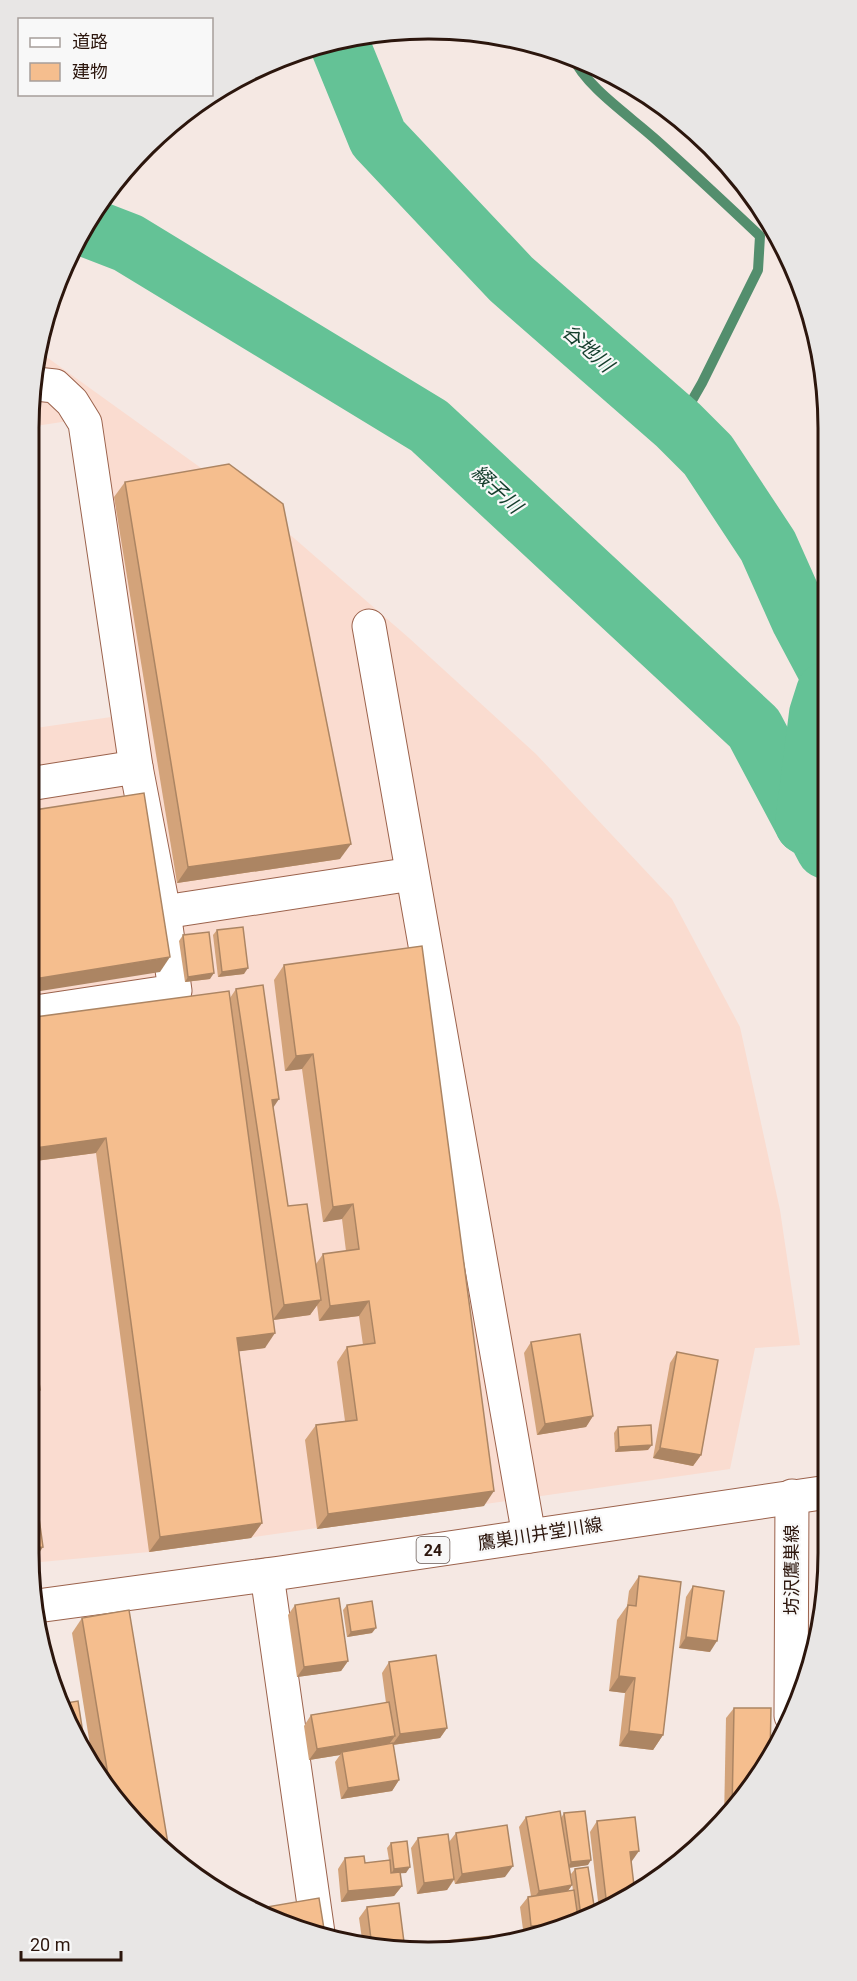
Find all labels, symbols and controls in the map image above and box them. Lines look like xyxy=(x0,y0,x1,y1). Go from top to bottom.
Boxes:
legend xyxy=(18,18,213,96)
text: 道路 xyxy=(72,31,108,52)
text: 建物 xyxy=(72,61,108,82)
water label: 谷地川 xyxy=(558,319,620,378)
water label: 綴子川 xyxy=(467,460,529,520)
street label: 鷹巣川井堂川線 xyxy=(476,1513,604,1554)
street label: 坊沢鷹巣線 xyxy=(781,1525,802,1615)
road number: 24 xyxy=(416,1537,450,1563)
scale bar xyxy=(21,1924,122,1962)
text: 20 m xyxy=(30,1934,70,1955)

